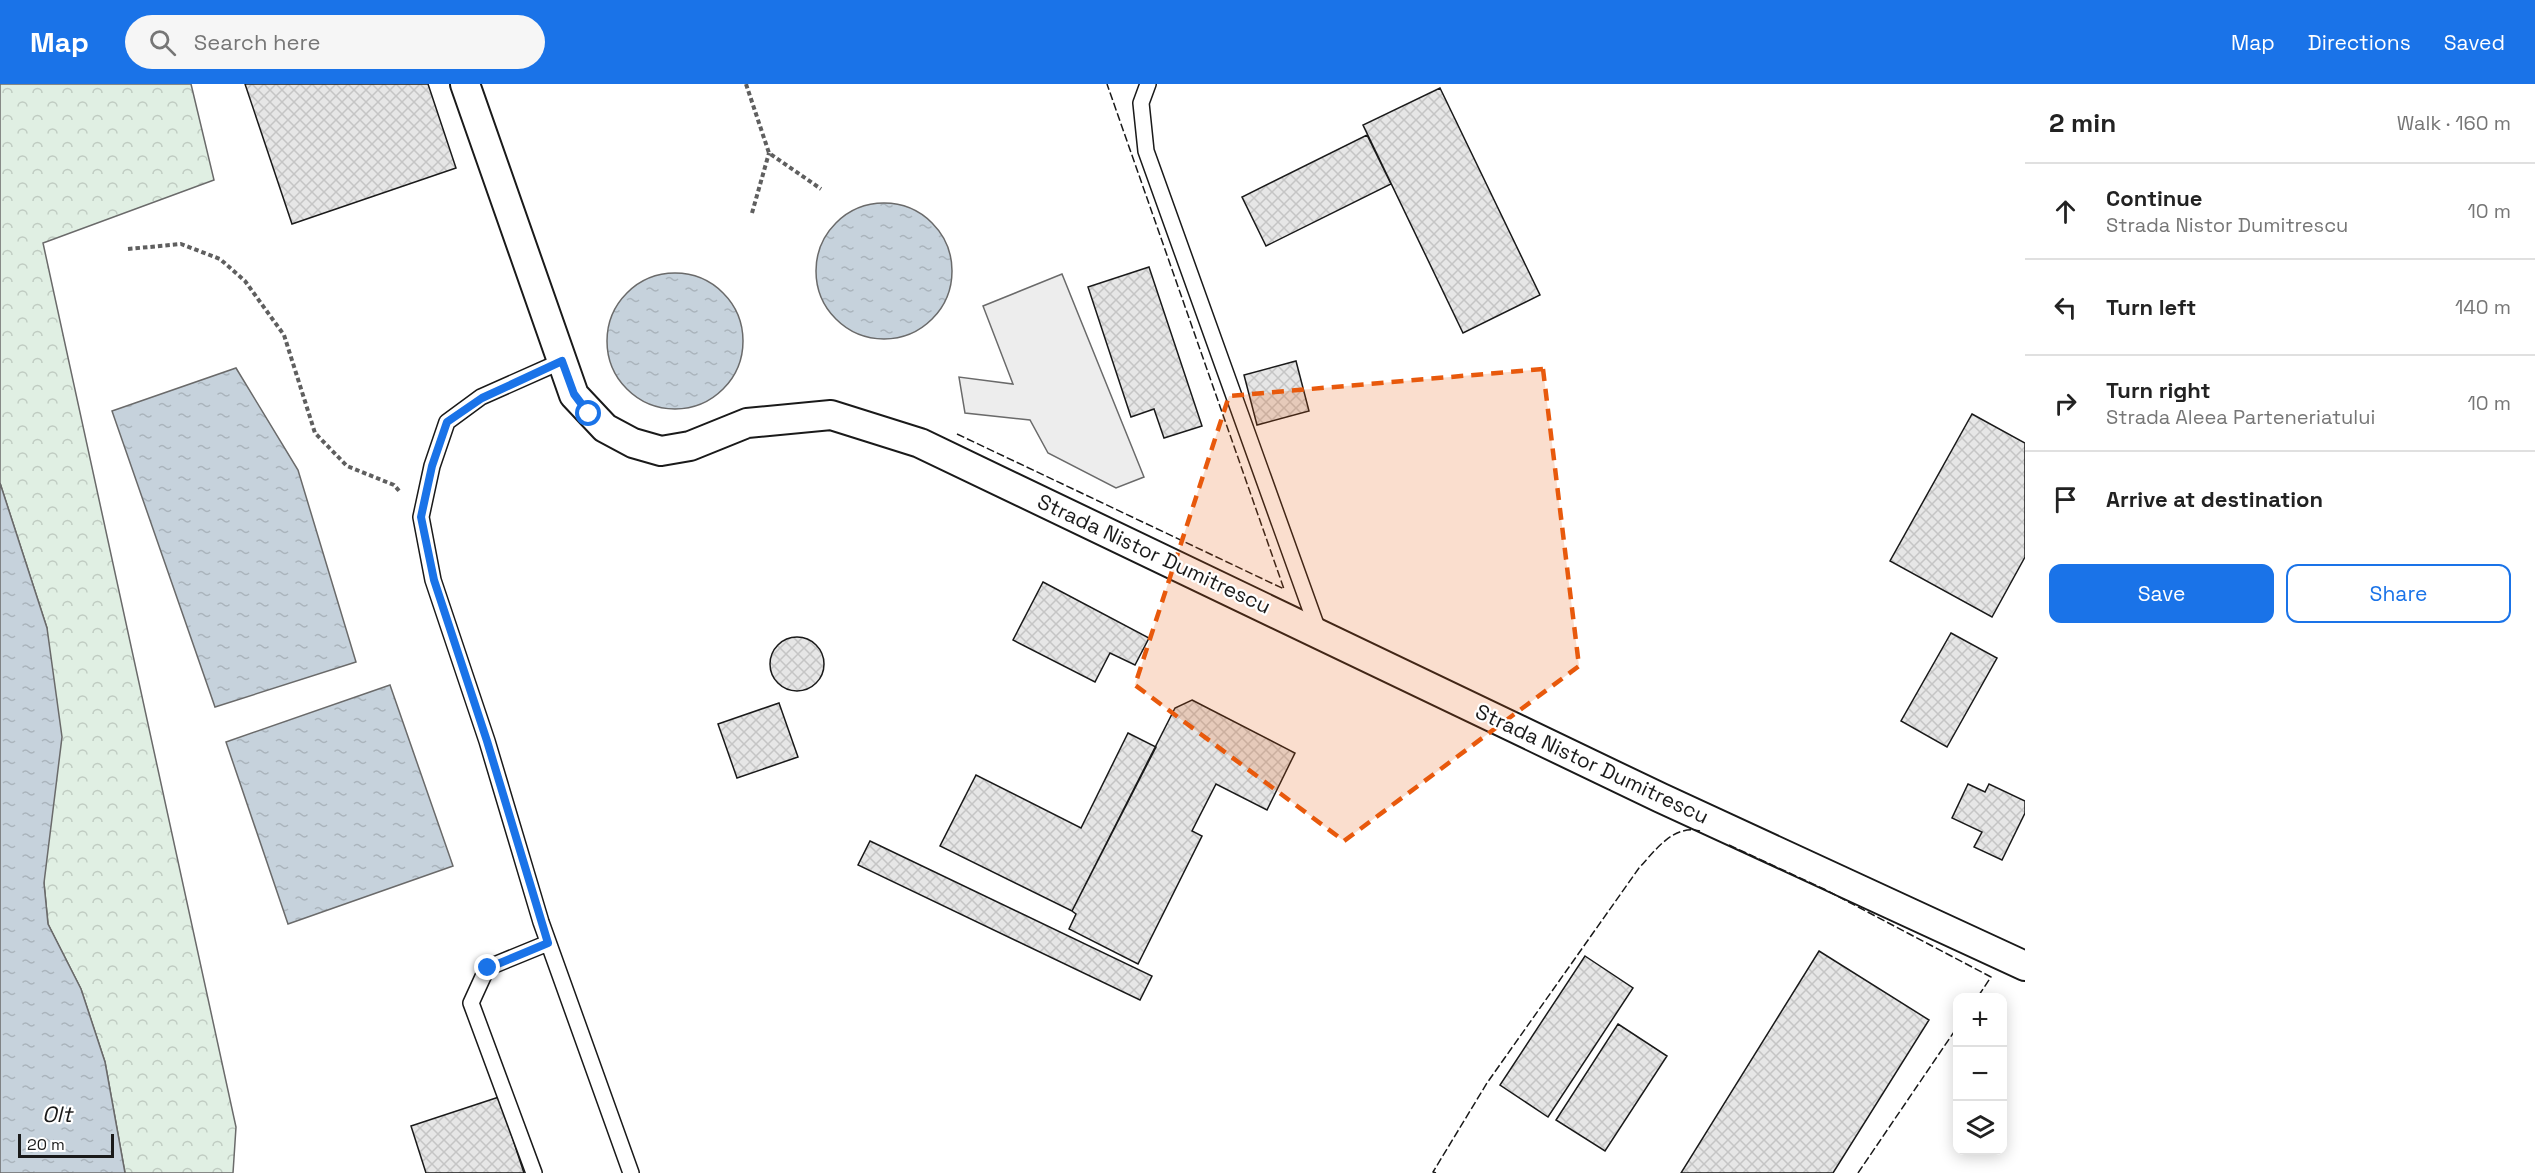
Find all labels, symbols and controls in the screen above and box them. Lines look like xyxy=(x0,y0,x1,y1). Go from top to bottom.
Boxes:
search box xyxy=(125,15,545,69)
text: Map xyxy=(30,24,89,60)
icon: search xyxy=(146,26,179,59)
text: Search here xyxy=(194,28,321,56)
text: Map xyxy=(2231,29,2275,56)
text: Directions xyxy=(2308,29,2411,56)
text: Saved xyxy=(2444,29,2505,56)
text: 2 min xyxy=(2049,106,2116,140)
text: Walk · 160 m xyxy=(2397,110,2511,136)
text: Continue xyxy=(2106,184,2202,212)
icon: ahead xyxy=(2049,195,2082,228)
text: 10 m xyxy=(2467,198,2511,224)
text: Strada Nistor Dumitrescu xyxy=(2106,212,2348,238)
icon: left xyxy=(2049,291,2082,324)
text: Turn left xyxy=(2106,293,2196,321)
text: 140 m xyxy=(2455,294,2511,320)
text: Turn right xyxy=(2106,376,2211,404)
icon: right xyxy=(2049,387,2082,420)
text: 10 m xyxy=(2467,390,2511,416)
route start xyxy=(575,400,601,426)
text: Strada Aleea Parteneriatului xyxy=(2106,404,2375,430)
icon: arrive xyxy=(2049,483,2082,516)
text: Arrive at destination xyxy=(2106,485,2323,513)
street label: Strada Nistor Dumitrescu xyxy=(1033,488,1275,620)
button: Save xyxy=(2049,564,2274,623)
button: Share xyxy=(2286,564,2511,623)
street label: Strada Nistor Dumitrescu xyxy=(1471,698,1713,830)
route end xyxy=(474,954,500,980)
map controls xyxy=(1953,993,2007,1155)
button: + xyxy=(1953,993,2007,1047)
button: − xyxy=(1953,1047,2007,1101)
water label: Olt xyxy=(42,1100,74,1128)
button: layers xyxy=(1953,1101,2007,1155)
scale bar xyxy=(18,1131,114,1158)
text: 20 m xyxy=(27,1134,65,1155)

